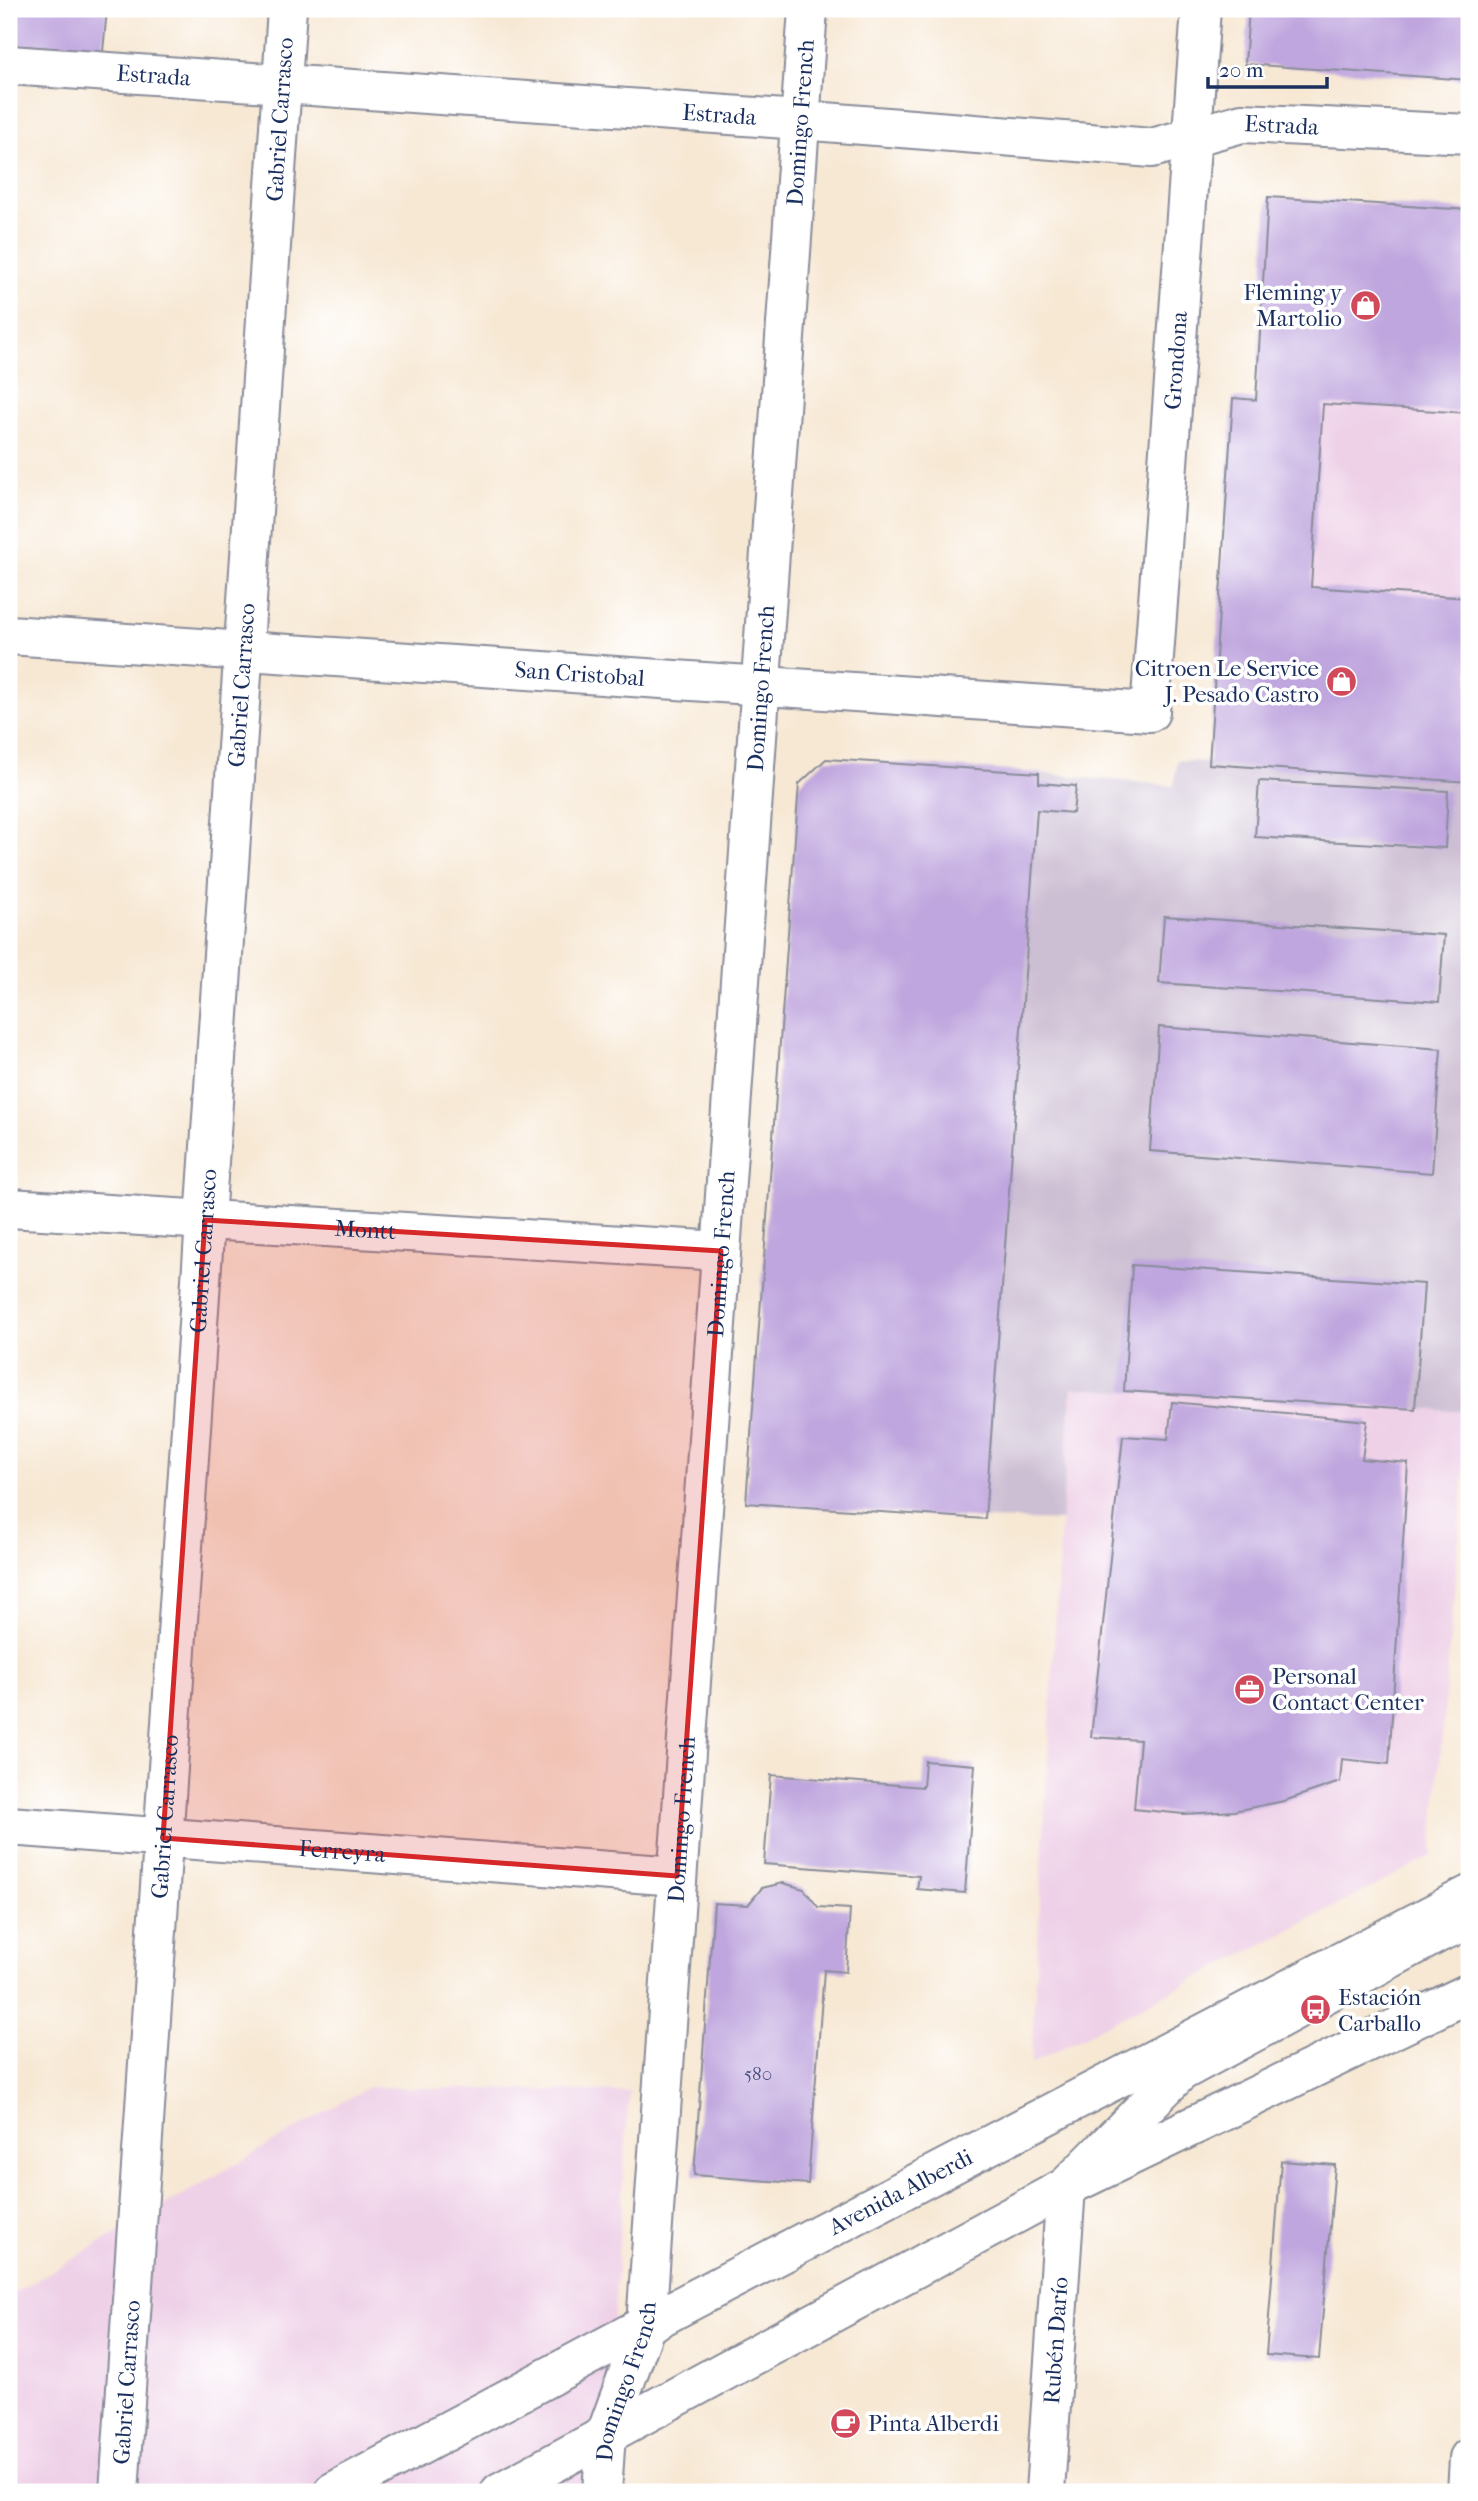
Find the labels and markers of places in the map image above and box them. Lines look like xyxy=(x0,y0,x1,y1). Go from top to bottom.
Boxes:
place label: Fleming y Martolio xyxy=(1243,279,1343,332)
shop icon: Fleming y Martolio xyxy=(1348,288,1382,322)
place label: Citroen Le Service J. Pesado Castro xyxy=(1135,655,1319,708)
shop icon: Citroen Le Service J. Pesado Castro xyxy=(1325,664,1359,698)
place label: Personal Contact Center xyxy=(1272,1663,1424,1716)
office icon: Personal Contact Center xyxy=(1232,1672,1266,1706)
place label: Estación Carballo xyxy=(1338,1984,1422,2037)
bus stop icon: Estación Carballo xyxy=(1298,1993,1332,2027)
cafe icon: Pinta Alberdi xyxy=(828,2406,862,2440)
place label: Pinta Alberdi xyxy=(868,2410,999,2437)

